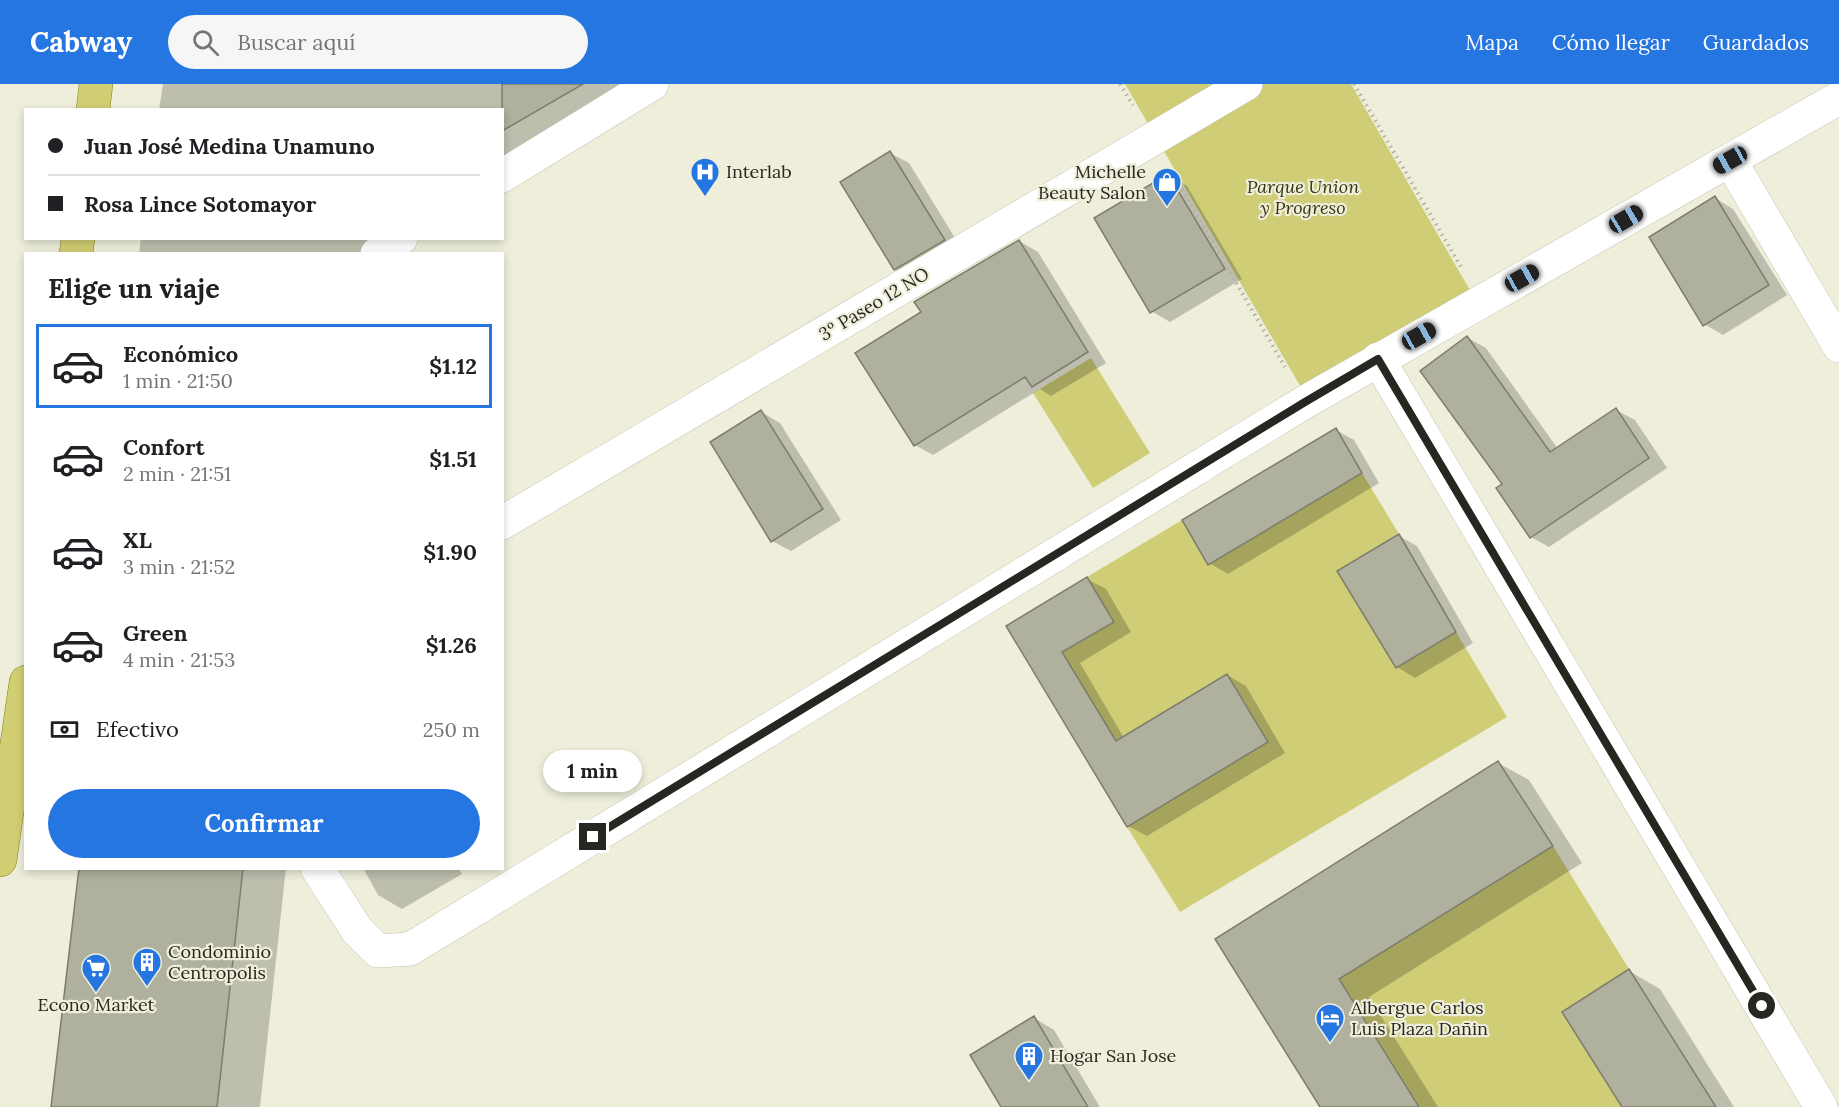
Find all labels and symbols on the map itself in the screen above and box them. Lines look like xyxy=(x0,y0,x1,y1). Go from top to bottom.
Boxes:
car xyxy=(1710,143,1750,177)
hospital icon: Interlab xyxy=(689,156,721,198)
place label: Interlab xyxy=(726,160,792,183)
place label: Michelle Beauty Salon xyxy=(1038,160,1146,204)
shop icon: Michelle Beauty Salon xyxy=(1151,166,1183,208)
park label: Parque Union y Progreso xyxy=(1247,175,1359,219)
car xyxy=(1606,202,1646,236)
car xyxy=(1502,261,1542,295)
street label: 3º Paseo 12 NO xyxy=(814,262,933,345)
car xyxy=(1399,319,1439,353)
callout: 1 min xyxy=(544,750,642,792)
route end xyxy=(579,823,606,850)
place label: Condominio Centropolis xyxy=(168,940,271,984)
building icon: Condominio Centropolis xyxy=(131,946,163,988)
supermarket icon: Econo Market xyxy=(80,952,112,994)
route start xyxy=(1748,992,1775,1019)
place label: Econo Market xyxy=(37,993,155,1016)
place label: Albergue Carlos Luis Plaza Dañin xyxy=(1350,996,1488,1040)
hotel icon: Albergue Carlos Luis Plaza Dañin xyxy=(1314,1002,1346,1044)
building icon: Hogar San Jose xyxy=(1013,1040,1045,1082)
place label: Hogar San Jose xyxy=(1050,1044,1177,1067)

